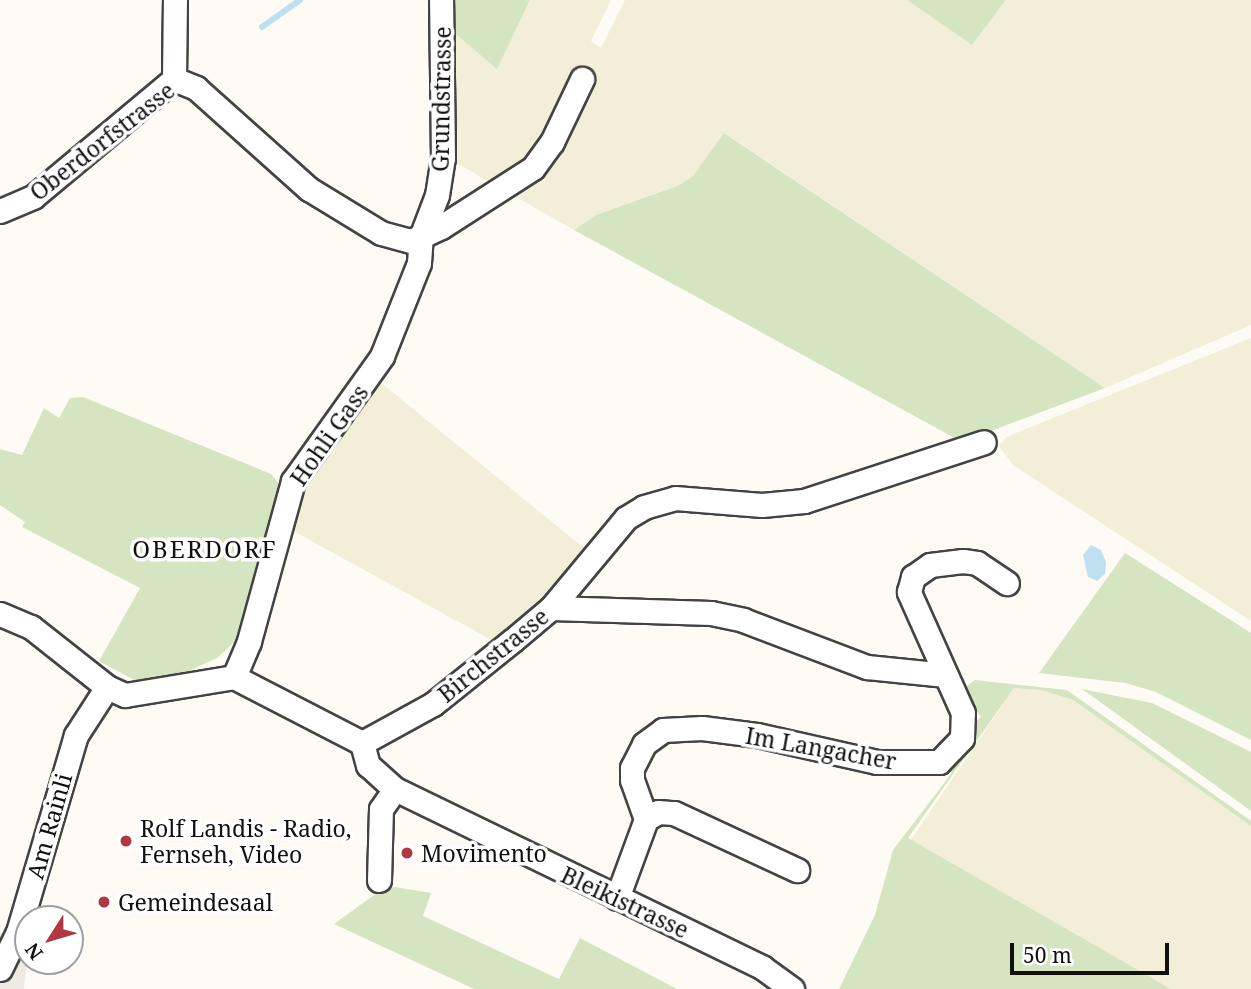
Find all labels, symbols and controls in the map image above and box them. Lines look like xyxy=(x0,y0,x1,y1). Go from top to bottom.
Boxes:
street label: Grundstrasse xyxy=(426,26,456,172)
street label: Oberdorfstrasse xyxy=(24,76,180,206)
street label: Hohli Gass xyxy=(284,379,374,491)
district label: OBERDORF xyxy=(133,535,277,563)
street label: Birchstrasse xyxy=(432,602,554,708)
street label: Im Langacher xyxy=(743,721,899,775)
street label: Am Rainli xyxy=(21,770,77,882)
place label: Rolf Landis - Radio, Fernseh, Video xyxy=(140,814,352,868)
marker: Rolf Landis - Radio, Fernseh, Video xyxy=(118,833,134,849)
place label: Movimento xyxy=(421,839,547,867)
marker: Movimento xyxy=(399,845,415,861)
street label: Bleikistrasse xyxy=(557,860,693,944)
place label: Gemeindesaal xyxy=(118,888,273,916)
marker: Gemeindesaal xyxy=(96,894,112,910)
north arrow xyxy=(14,905,84,975)
scale bar xyxy=(1013,930,1172,974)
text: N xyxy=(19,938,49,965)
text: 50 m xyxy=(1023,941,1072,969)

